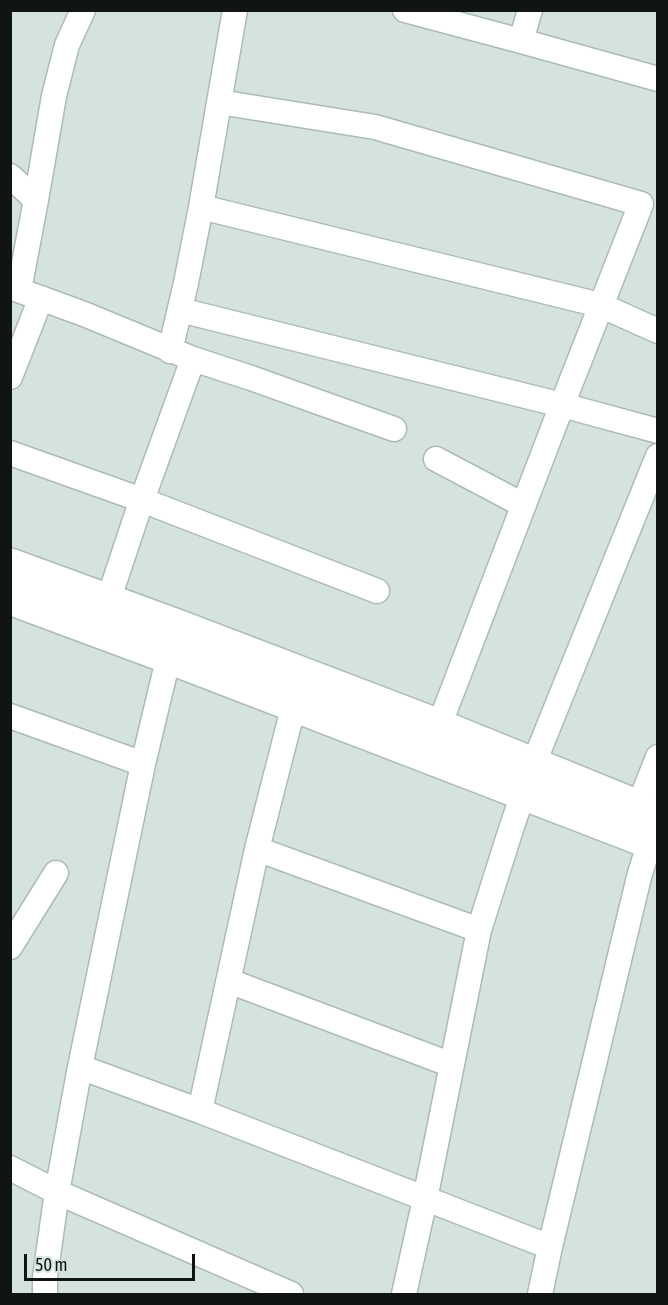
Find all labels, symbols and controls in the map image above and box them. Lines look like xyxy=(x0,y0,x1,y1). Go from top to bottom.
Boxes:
scale bar xyxy=(27,1242,198,1280)
text: 50 m xyxy=(35,1254,67,1275)

